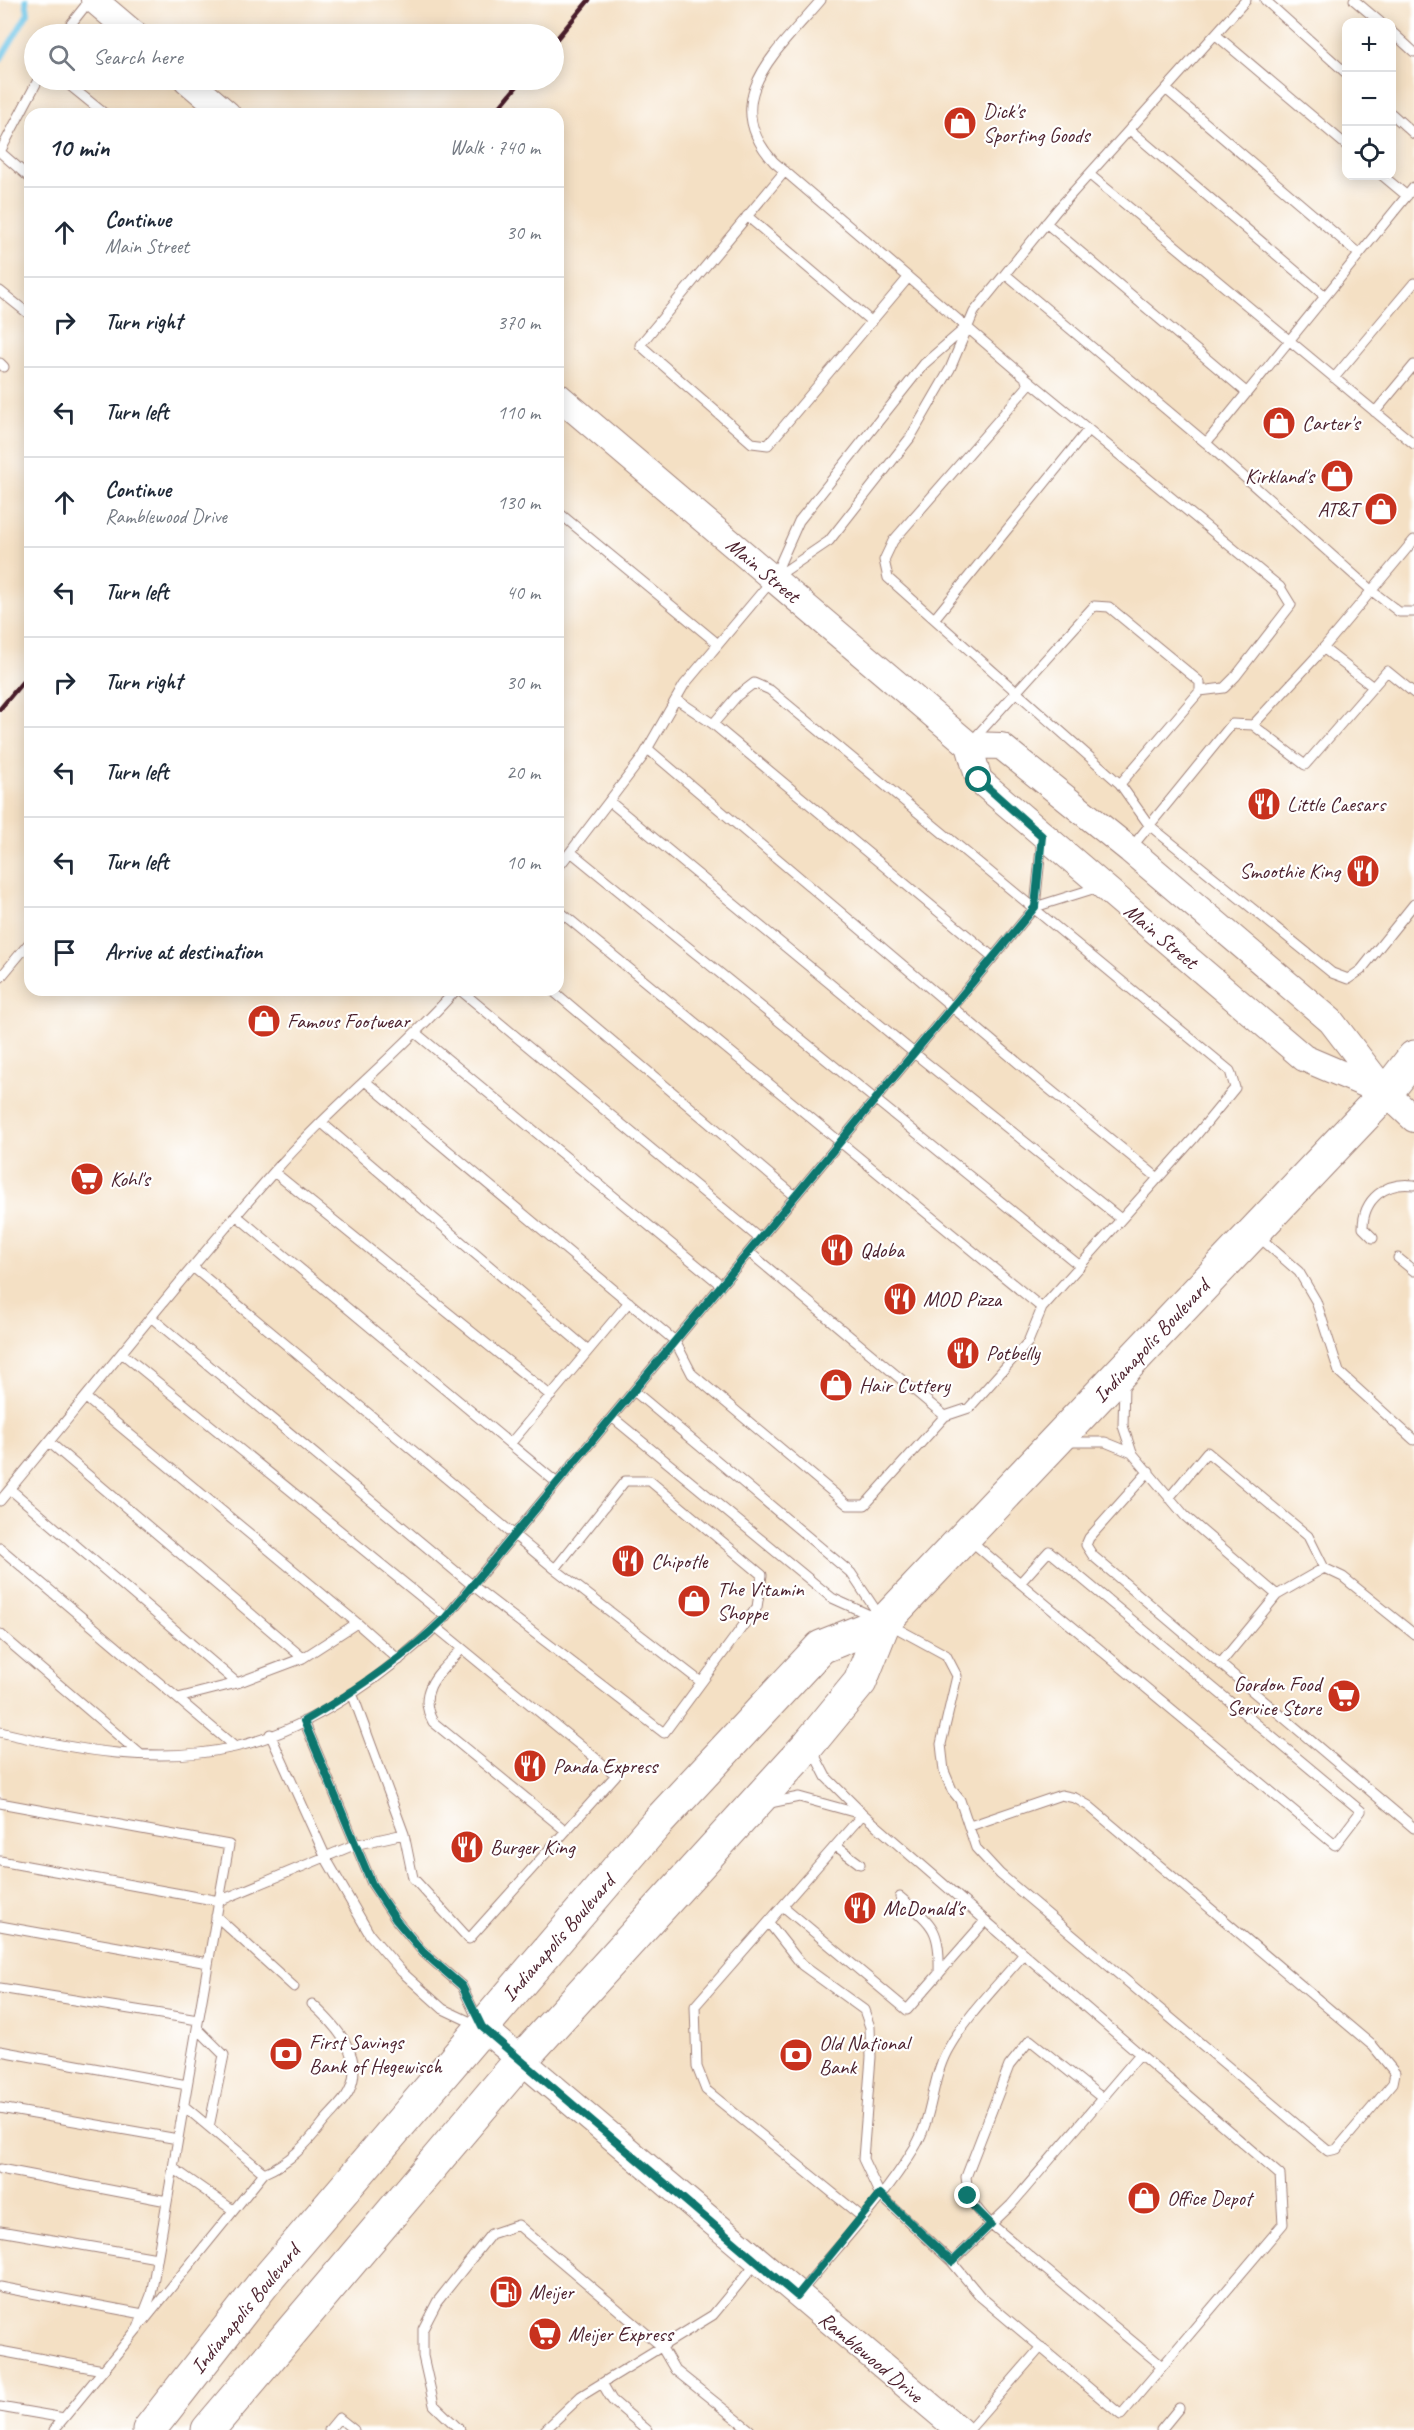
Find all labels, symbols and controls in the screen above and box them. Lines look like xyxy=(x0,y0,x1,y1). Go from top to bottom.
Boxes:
map controls xyxy=(1342,18,1396,180)
button: + xyxy=(1342,18,1396,72)
search box xyxy=(24,24,564,90)
icon: search xyxy=(45,41,78,74)
text: Search here xyxy=(93,43,183,71)
button: − xyxy=(1342,72,1396,126)
place label: Dick's Sporting Goods xyxy=(983,98,1091,148)
shop icon: Dick's Sporting Goods xyxy=(942,105,978,141)
button: locate xyxy=(1342,126,1396,180)
text: 10 min xyxy=(48,131,110,164)
text: Walk · 740 m xyxy=(450,135,540,160)
text: Continue xyxy=(105,206,171,234)
icon: ahead xyxy=(48,216,81,249)
text: 30 m xyxy=(506,220,540,245)
text: Main Street xyxy=(105,234,189,259)
icon: right xyxy=(48,306,81,339)
text: Turn right xyxy=(105,308,182,336)
text: 370 m xyxy=(497,310,540,335)
icon: left xyxy=(48,396,81,429)
text: Turn left xyxy=(105,398,169,426)
text: 110 m xyxy=(497,400,540,425)
shop icon: Carter's xyxy=(1261,405,1297,441)
place label: Carter's xyxy=(1302,410,1361,436)
shop icon: Kirkland's xyxy=(1319,458,1355,494)
place label: Kirkland's xyxy=(1245,463,1316,489)
text: Continue xyxy=(105,476,171,504)
icon: ahead xyxy=(48,486,81,519)
text: 130 m xyxy=(497,490,540,515)
shop icon: AT&T xyxy=(1363,491,1399,527)
place label: AT&T xyxy=(1317,496,1362,522)
text: Ramblewood Drive xyxy=(105,504,227,529)
street label: Main Street xyxy=(721,532,807,610)
icon: left xyxy=(48,576,81,609)
text: Turn left xyxy=(105,578,169,606)
text: 40 m xyxy=(506,580,540,605)
icon: right xyxy=(48,666,81,699)
text: Turn right xyxy=(105,668,182,696)
text: 30 m xyxy=(506,670,540,695)
icon: left xyxy=(48,756,81,789)
text: Turn left xyxy=(105,758,169,786)
text: 20 m xyxy=(506,760,540,785)
route start xyxy=(965,766,991,792)
restaurant icon: Little Caesars xyxy=(1246,786,1282,822)
place label: Little Caesars xyxy=(1287,791,1387,817)
icon: left xyxy=(48,846,81,879)
text: Turn left xyxy=(105,848,169,876)
text: 10 m xyxy=(506,850,540,875)
restaurant icon: Smoothie King xyxy=(1345,853,1381,889)
place label: Smoothie King xyxy=(1239,858,1342,884)
street label: Main Street xyxy=(1119,898,1205,976)
icon: arrive xyxy=(48,936,81,969)
text: Arrive at destination xyxy=(105,938,262,966)
shop icon: Famous Footwear xyxy=(246,1003,282,1039)
place label: Famous Footwear xyxy=(287,1008,411,1034)
supermarket icon: Kohl's xyxy=(69,1161,105,1197)
place label: Kohl's xyxy=(110,1166,152,1192)
restaurant icon: Qdoba xyxy=(819,1232,855,1268)
place label: Qdoba xyxy=(860,1237,905,1263)
street label: Indianapolis Boulevard xyxy=(1087,1271,1217,1408)
restaurant icon: MOD Pizza xyxy=(882,1281,918,1317)
place label: MOD Pizza xyxy=(923,1286,1003,1312)
restaurant icon: Potbelly xyxy=(945,1335,981,1371)
place label: Potbelly xyxy=(986,1340,1042,1366)
shop icon: Hair Cuttery xyxy=(818,1367,854,1403)
place label: Hair Cuttery xyxy=(859,1372,952,1398)
restaurant icon: Chipotle xyxy=(610,1543,646,1579)
place label: Chipotle xyxy=(651,1548,708,1574)
place label: The Vitamin Shoppe xyxy=(717,1576,804,1626)
shop icon: The Vitamin Shoppe xyxy=(676,1583,712,1619)
place label: Gordon Food Service Store xyxy=(1227,1671,1325,1721)
supermarket icon: Gordon Food Service Store xyxy=(1326,1678,1362,1714)
restaurant icon: Panda Express xyxy=(512,1748,548,1784)
place label: Panda Express xyxy=(553,1753,659,1779)
restaurant icon: Burger King xyxy=(449,1829,485,1865)
place label: Burger King xyxy=(490,1834,576,1860)
street label: Indianapolis Boulevard xyxy=(496,1866,623,2007)
restaurant icon: McDonald's xyxy=(842,1890,878,1926)
place label: McDonald's xyxy=(883,1895,966,1921)
place label: First Savings Bank of Hegewisch xyxy=(309,2029,443,2079)
place label: Old National Bank xyxy=(819,2030,912,2080)
bank icon: First Savings Bank of Hegewisch xyxy=(268,2036,304,2072)
bank icon: Old National Bank xyxy=(778,2037,814,2073)
shop icon: Office Depot xyxy=(1126,2180,1162,2216)
route end xyxy=(954,2182,980,2208)
place label: Office Depot xyxy=(1167,2185,1255,2211)
street label: Indianapolis Boulevard xyxy=(185,2236,308,2379)
fuel station icon: Meijer xyxy=(488,2274,524,2310)
place label: Meijer xyxy=(529,2279,575,2305)
street label: Ramblewood Drive xyxy=(814,2306,929,2409)
supermarket icon: Meijer Express xyxy=(527,2316,563,2352)
place label: Meijer Express xyxy=(568,2321,674,2347)

